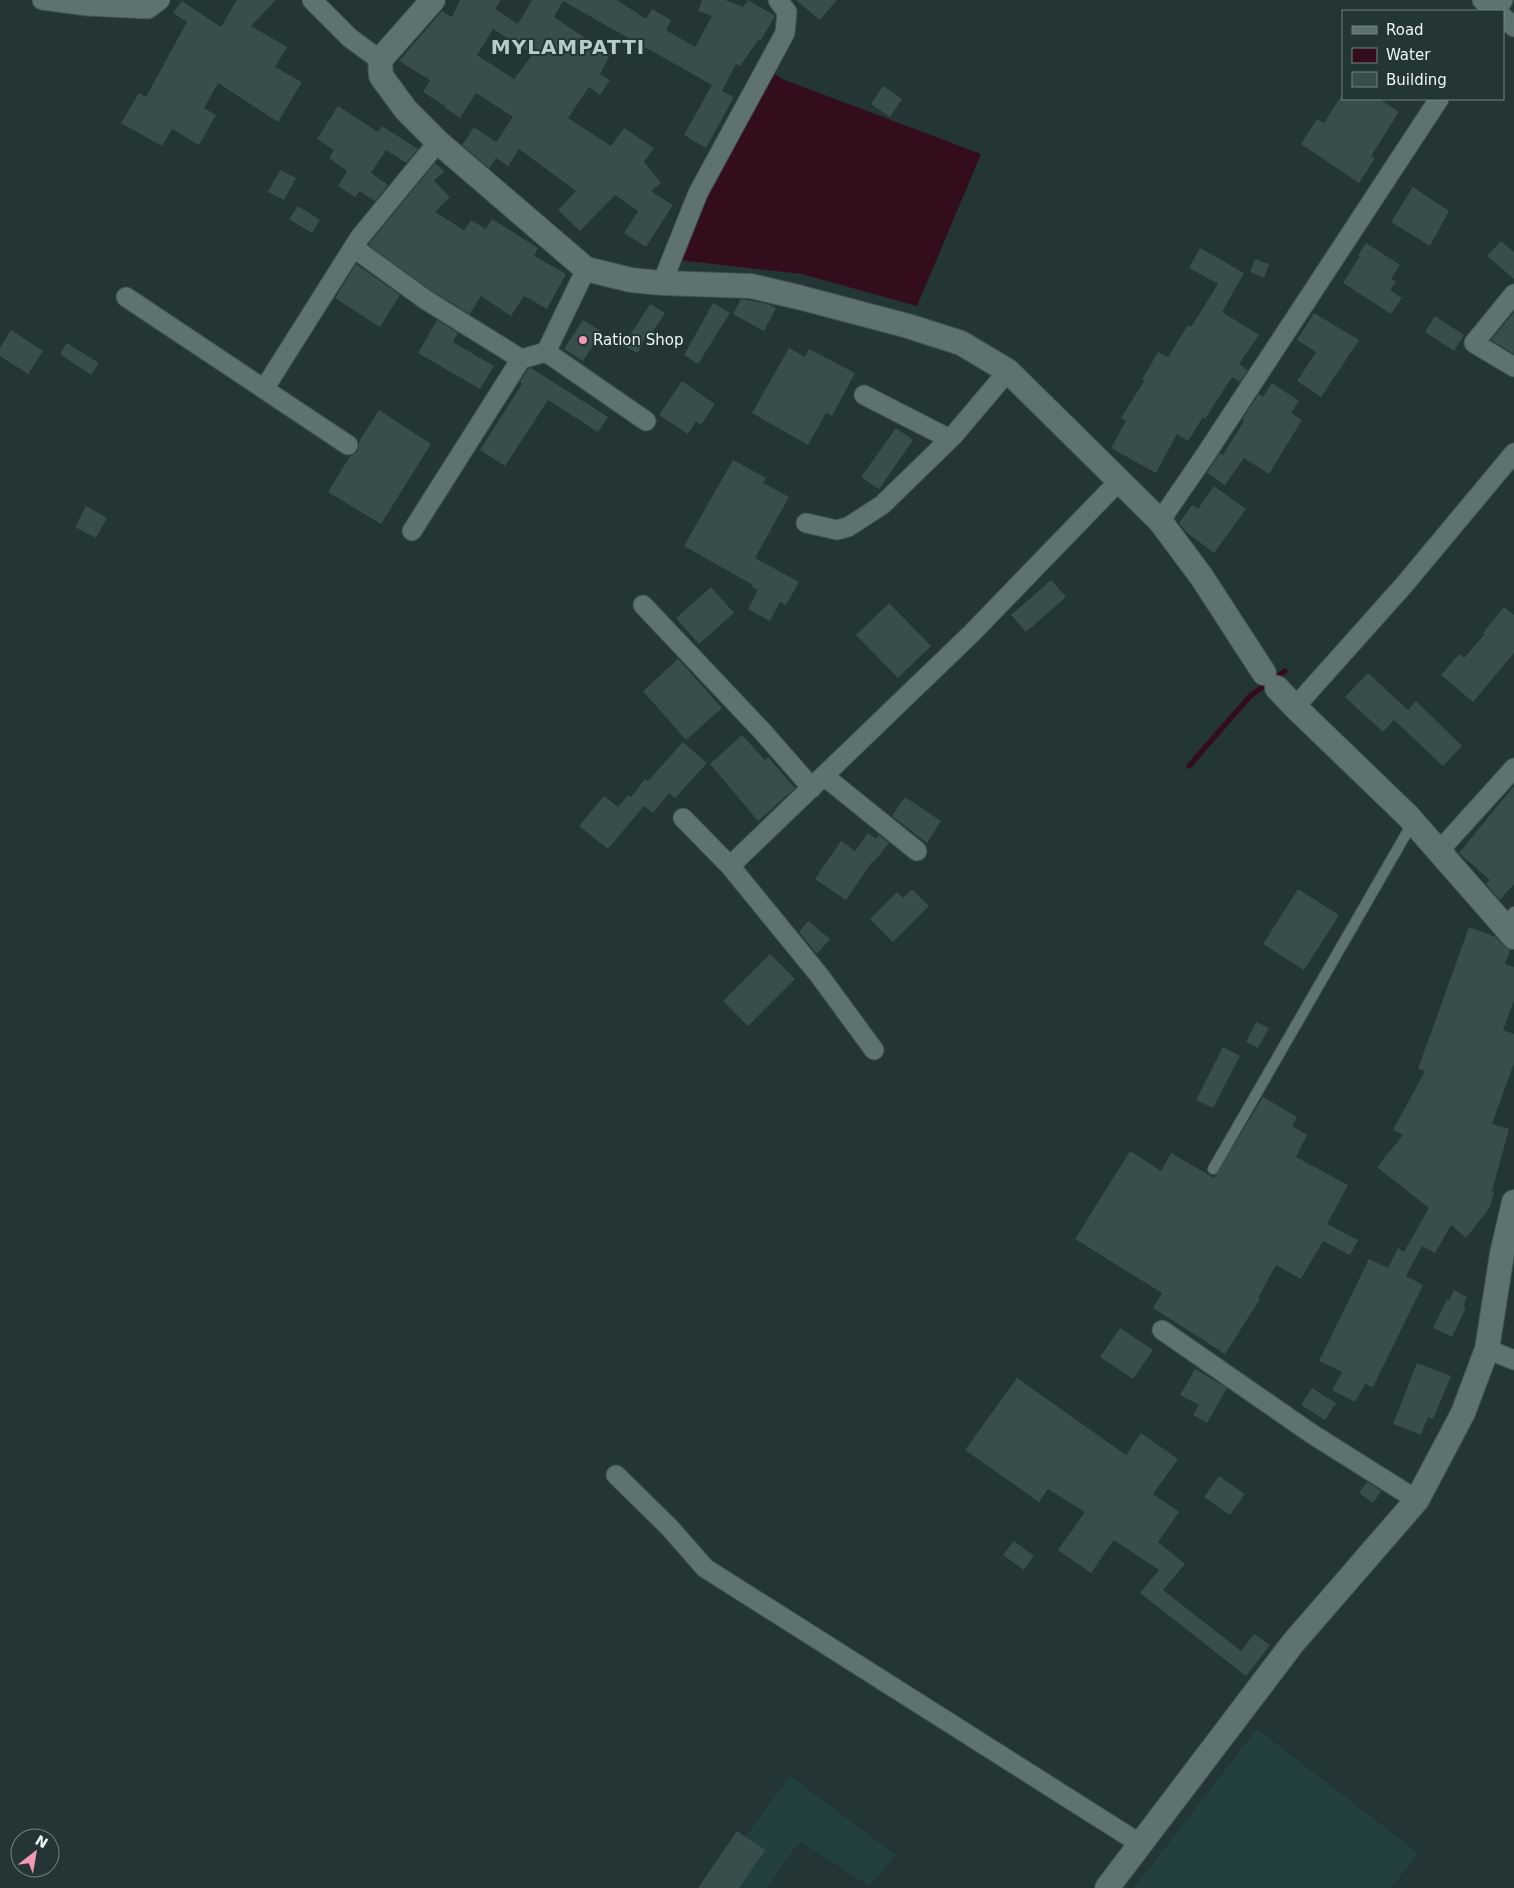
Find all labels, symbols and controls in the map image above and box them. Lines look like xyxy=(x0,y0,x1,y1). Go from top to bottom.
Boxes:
legend xyxy=(1342,10,1504,100)
text: Road xyxy=(1386,21,1424,39)
district label: MYLAMPATTI xyxy=(491,35,645,59)
text: Water xyxy=(1386,46,1431,64)
text: Building xyxy=(1386,71,1447,89)
place label: Ration Shop xyxy=(593,331,684,349)
marker: Ration Shop xyxy=(577,334,589,346)
north arrow xyxy=(10,1828,60,1878)
text: N xyxy=(33,1832,51,1852)

